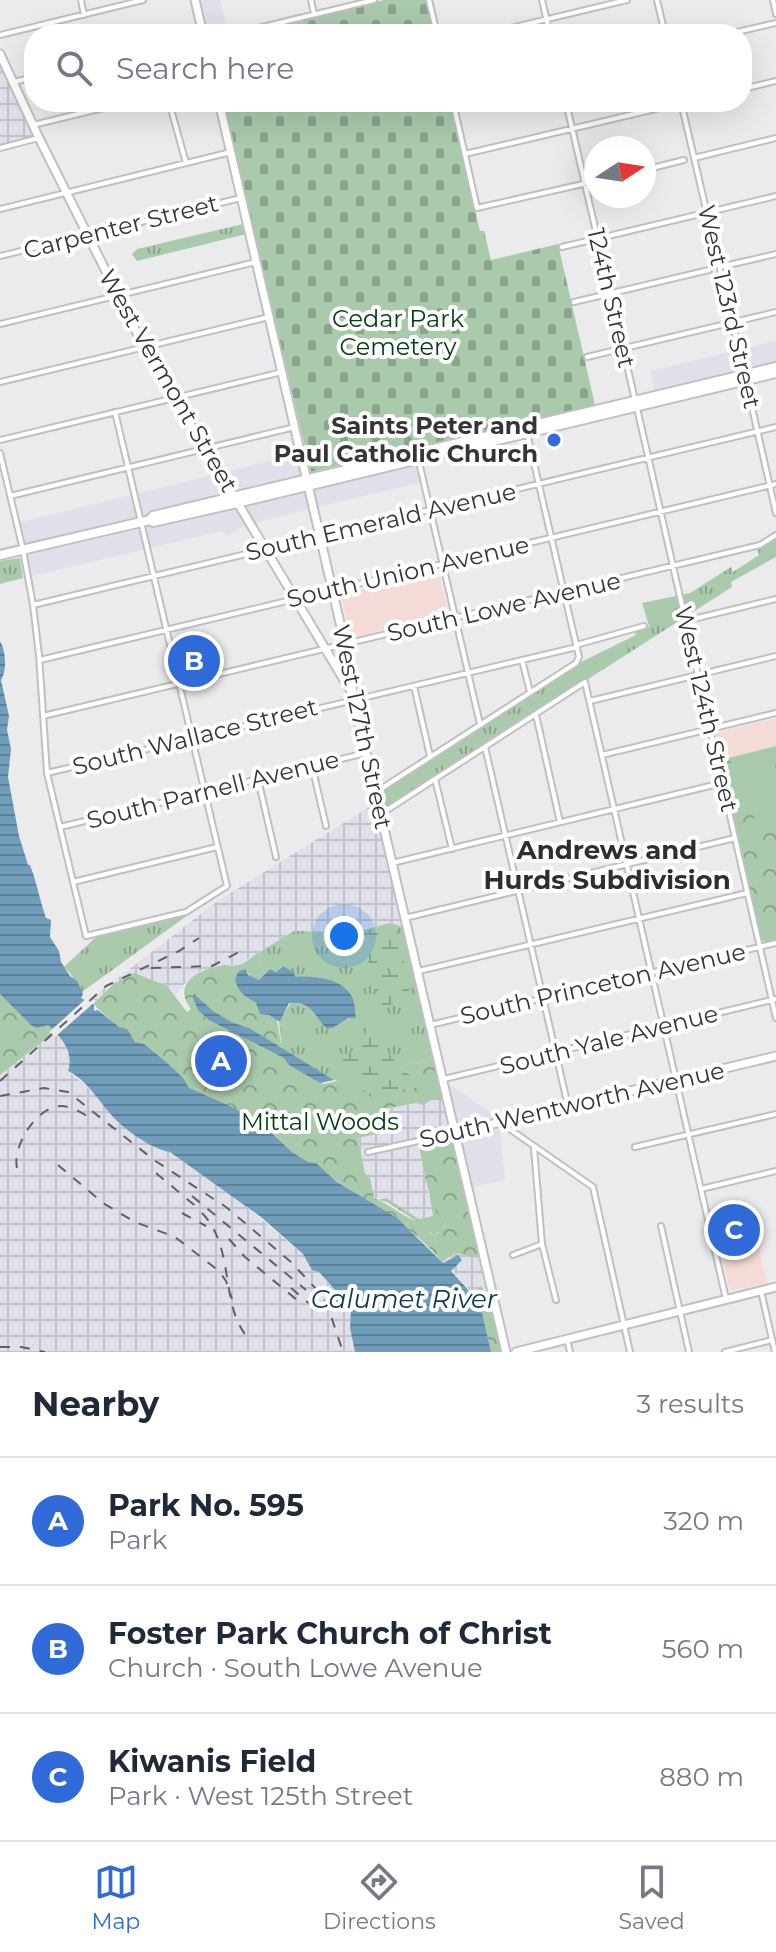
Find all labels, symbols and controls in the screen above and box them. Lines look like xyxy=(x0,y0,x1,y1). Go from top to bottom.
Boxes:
search box xyxy=(24,24,752,112)
icon: search xyxy=(52,46,96,90)
text: Search here xyxy=(116,50,294,87)
north arrow xyxy=(584,136,656,208)
street label: Carpenter Street xyxy=(20,188,222,265)
street label: West 123rd Street xyxy=(692,202,767,412)
street label: 124th Street xyxy=(581,225,642,371)
street label: West Vermont Street xyxy=(93,264,244,497)
park label: Cedar Park Cemetery xyxy=(332,304,465,361)
place label: Saints Peter and Paul Catholic Church xyxy=(274,411,538,468)
marker: Saints Peter and Paul Catholic Church xyxy=(545,431,563,449)
street label: South Emerald Avenue xyxy=(243,476,519,567)
street label: South Union Avenue xyxy=(284,529,532,614)
street label: South Lowe Avenue xyxy=(384,566,624,648)
street label: West 124th Street xyxy=(669,603,744,815)
street label: West 127th Street xyxy=(327,622,398,832)
pin: B xyxy=(168,631,220,691)
street label: South Wallace Street xyxy=(69,692,321,781)
street label: South Parnell Avenue xyxy=(84,744,342,835)
district label: Andrews and Hurds Subdivision xyxy=(483,834,731,896)
your location xyxy=(324,916,364,956)
street label: South Princeton Avenue xyxy=(457,937,749,1031)
street label: South Yale Avenue xyxy=(497,998,721,1081)
pin: A xyxy=(195,1031,247,1091)
street label: South Wentworth Avenue xyxy=(416,1055,727,1154)
park label: Mittal Woods xyxy=(241,1107,399,1136)
pin: C xyxy=(708,1200,760,1260)
water label: Calumet River xyxy=(311,1283,498,1315)
text: Nearby xyxy=(32,1383,159,1425)
text: 3 results xyxy=(637,1388,744,1420)
text: Park No. 595 xyxy=(108,1487,304,1524)
text: A xyxy=(48,1505,68,1537)
text: 320 m xyxy=(663,1505,744,1537)
text: Park xyxy=(108,1524,167,1556)
text: Foster Park Church of Christ xyxy=(108,1615,552,1652)
text: B xyxy=(48,1633,68,1665)
text: 560 m xyxy=(662,1633,744,1665)
text: Church · South Lowe Avenue xyxy=(108,1652,483,1684)
text: Kiwanis Field xyxy=(108,1743,316,1780)
text: C xyxy=(49,1761,67,1793)
text: 880 m xyxy=(659,1761,744,1793)
text: Park · West 125th Street xyxy=(108,1780,413,1812)
tab: Map xyxy=(91,1860,140,1935)
tab: Directions xyxy=(323,1860,436,1935)
tab: Saved xyxy=(619,1860,685,1935)

